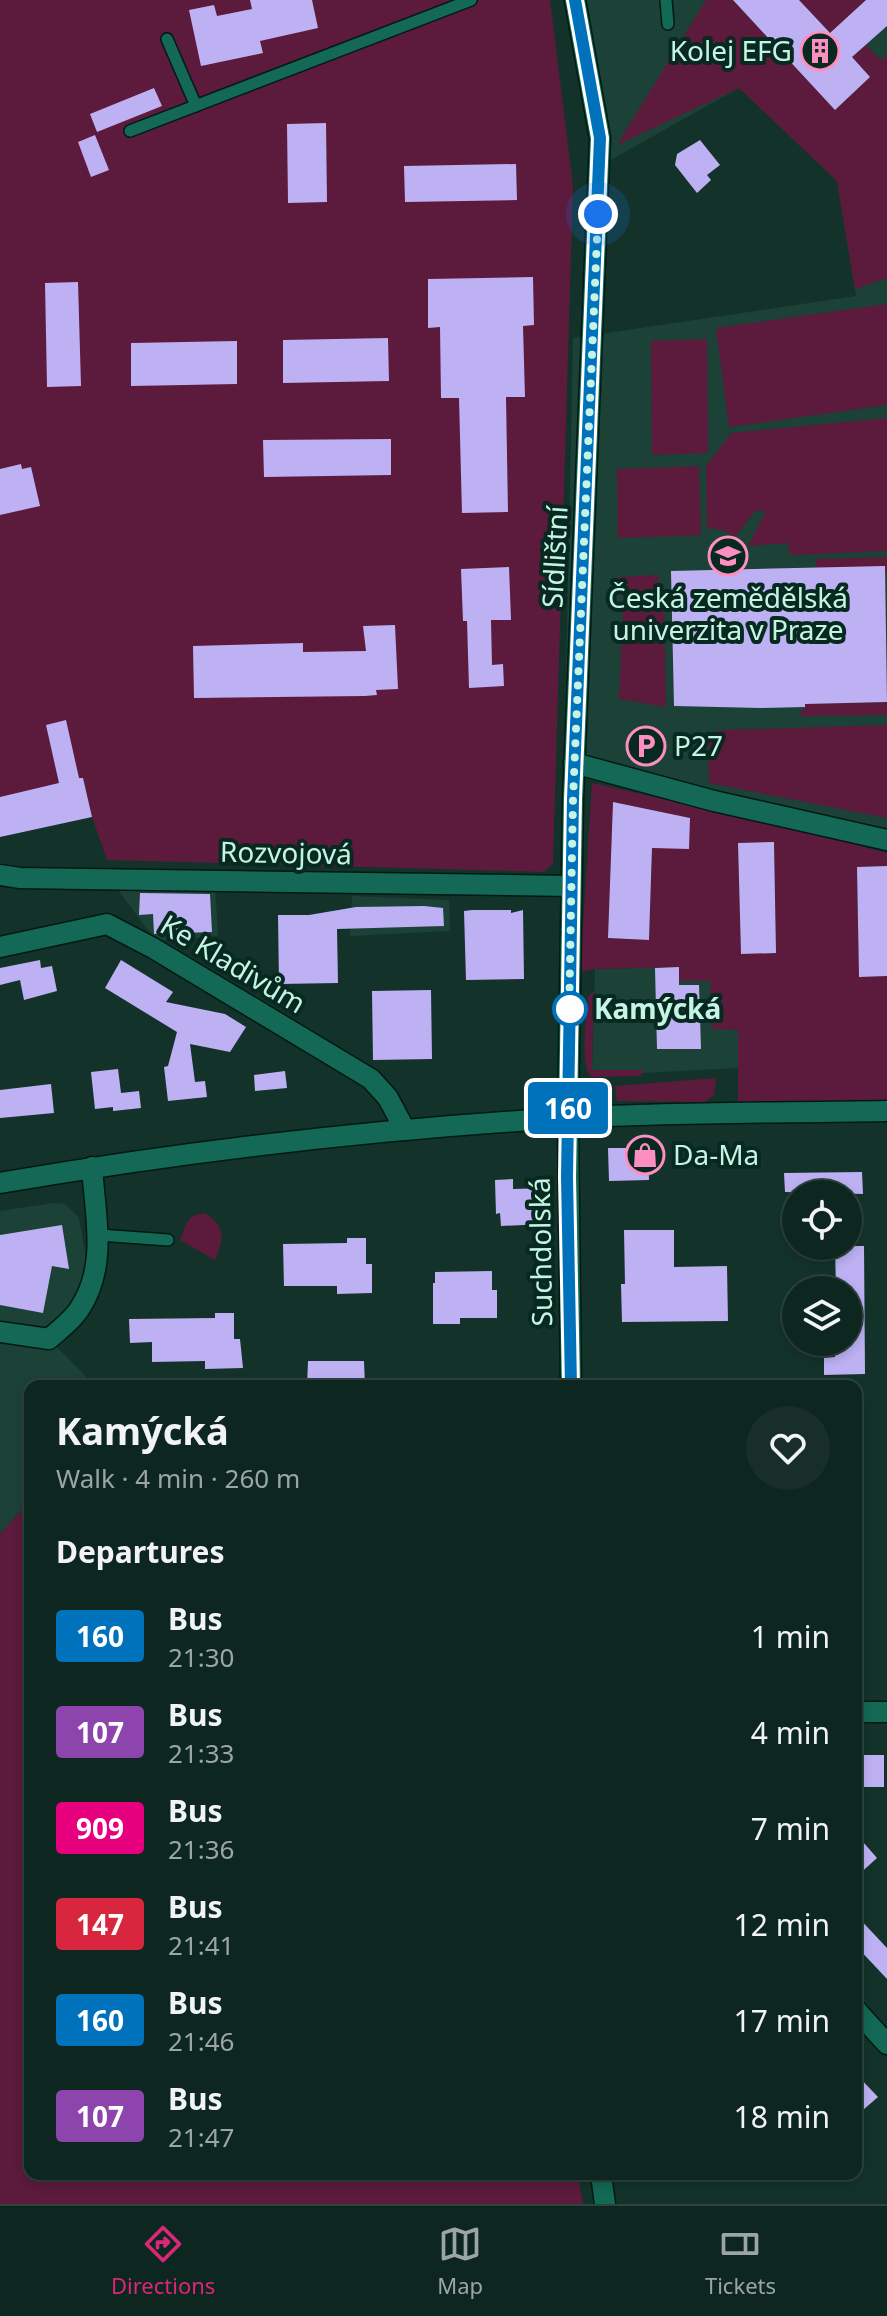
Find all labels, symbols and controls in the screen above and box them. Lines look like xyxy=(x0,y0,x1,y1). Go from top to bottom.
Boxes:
building icon: Kolej EFG xyxy=(799,30,841,72)
place label: Kolej EFG xyxy=(670,31,792,69)
your location xyxy=(578,194,618,234)
street label: Sídlištní xyxy=(532,504,576,609)
school or university icon: Česká zemědělská univerzita v Praze xyxy=(707,535,749,577)
place label: Česká zemědělská univerzita v Praze xyxy=(608,578,848,648)
parking icon: P27 xyxy=(625,725,667,767)
place label: P27 xyxy=(674,726,723,764)
street label: Rozvojová xyxy=(220,832,352,872)
street label: Ke Kladivům xyxy=(154,905,313,1021)
place label: Kamýcká xyxy=(594,989,721,1027)
marker: Kamýcká xyxy=(553,992,587,1026)
line badge: 160 xyxy=(522,1082,614,1134)
text: 160 xyxy=(544,1089,592,1127)
shop icon: Da-Ma xyxy=(624,1134,666,1176)
place label: Da-Ma xyxy=(673,1135,759,1173)
street label: Suchdolská xyxy=(520,1177,560,1327)
map controls xyxy=(782,1180,862,1356)
button: locate xyxy=(782,1180,862,1260)
button: layers xyxy=(782,1276,862,1356)
text: Kamýcká xyxy=(56,1404,229,1456)
button: heart xyxy=(746,1406,830,1490)
text: Walk · 4 min · 260 m xyxy=(56,1460,300,1496)
text: Departures xyxy=(56,1531,225,1572)
text: Bus xyxy=(168,1598,223,1639)
text: 1 min xyxy=(751,1616,830,1657)
text: 160 xyxy=(76,1617,124,1655)
text: 21:30 xyxy=(168,1639,234,1675)
text: Bus xyxy=(168,1694,223,1735)
text: 4 min xyxy=(751,1712,830,1753)
text: 107 xyxy=(76,1713,124,1751)
text: 21:33 xyxy=(168,1735,234,1771)
text: Bus xyxy=(168,1790,223,1831)
text: 7 min xyxy=(751,1808,830,1849)
text: 909 xyxy=(76,1809,124,1847)
text: 21:36 xyxy=(168,1831,234,1867)
text: Bus xyxy=(168,1886,223,1927)
text: 12 min xyxy=(734,1904,830,1945)
text: 147 xyxy=(76,1905,124,1943)
text: 21:41 xyxy=(168,1927,234,1963)
text: Bus xyxy=(168,1982,223,2023)
text: 17 min xyxy=(734,2000,830,2041)
text: 160 xyxy=(76,2001,124,2039)
text: 21:46 xyxy=(168,2023,234,2059)
text: Bus xyxy=(168,2078,223,2119)
text: 18 min xyxy=(734,2096,830,2137)
text: 107 xyxy=(76,2097,124,2135)
text: 21:47 xyxy=(168,2119,234,2155)
tab: Directions xyxy=(111,2222,215,2300)
tab: Map xyxy=(437,2222,483,2300)
tab: Tickets xyxy=(705,2222,776,2300)

